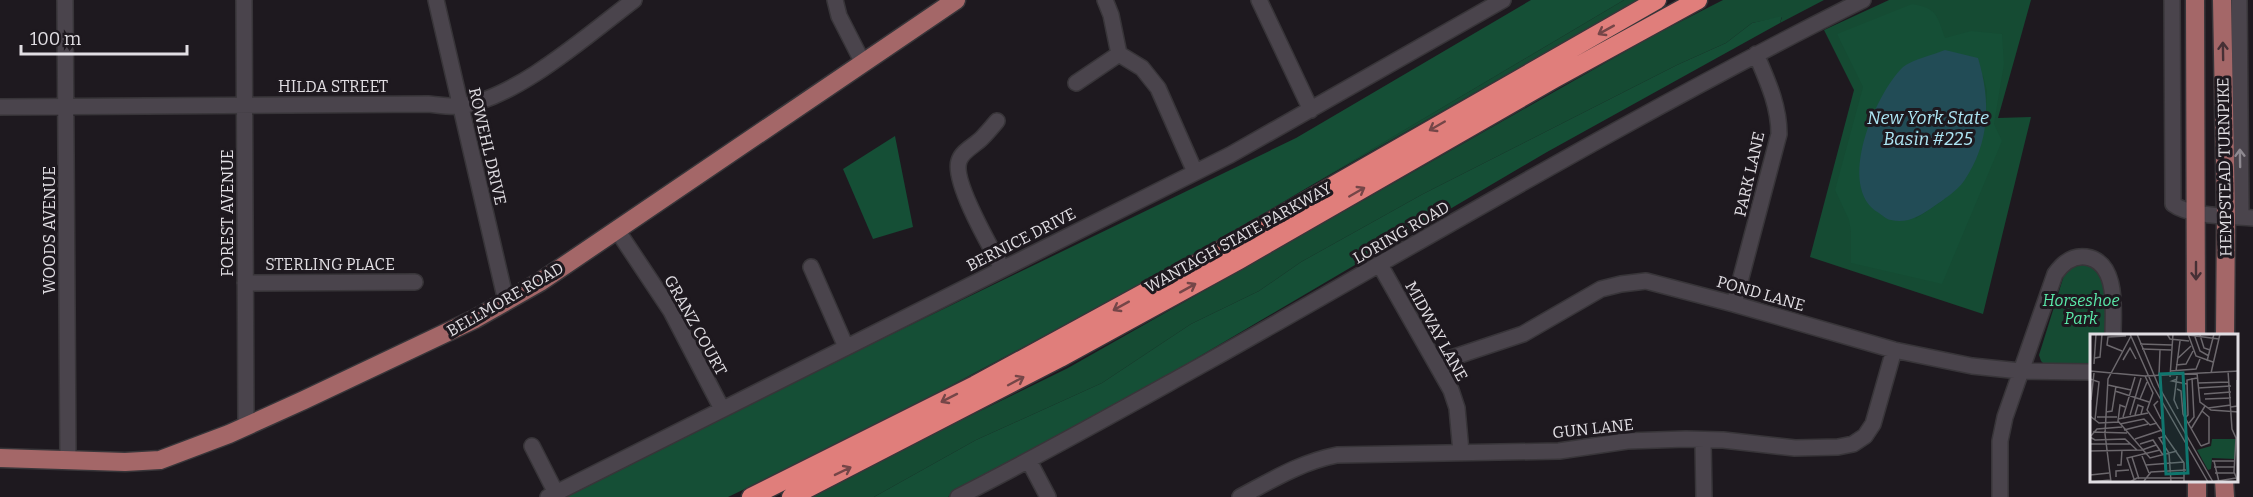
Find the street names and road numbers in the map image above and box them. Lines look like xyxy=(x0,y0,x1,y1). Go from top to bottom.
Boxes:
street label: HILDA STREET xyxy=(278,77,388,96)
street label: HEMPSTEAD TURNPIKE xyxy=(2213,77,2236,257)
street label: ROWEHL DRIVE xyxy=(465,86,510,207)
street label: PARK LANE xyxy=(1730,130,1768,218)
street label: FOREST AVENUE xyxy=(218,149,237,277)
street label: WOODS AVENUE xyxy=(40,166,59,294)
street label: WANTAGH STATE PARKWAY xyxy=(1142,178,1335,297)
street label: LORING ROAD xyxy=(1350,197,1453,268)
street label: BERNICE DRIVE xyxy=(963,204,1079,275)
street label: STERLING PLACE xyxy=(265,255,395,274)
street label: BELLMORE ROAD xyxy=(444,258,567,341)
street label: GRANZ COURT xyxy=(660,272,731,379)
street label: POND LANE xyxy=(1715,272,1807,315)
street label: MIDWAY LANE xyxy=(1401,278,1472,384)
street label: GUN LANE xyxy=(1551,415,1635,442)

